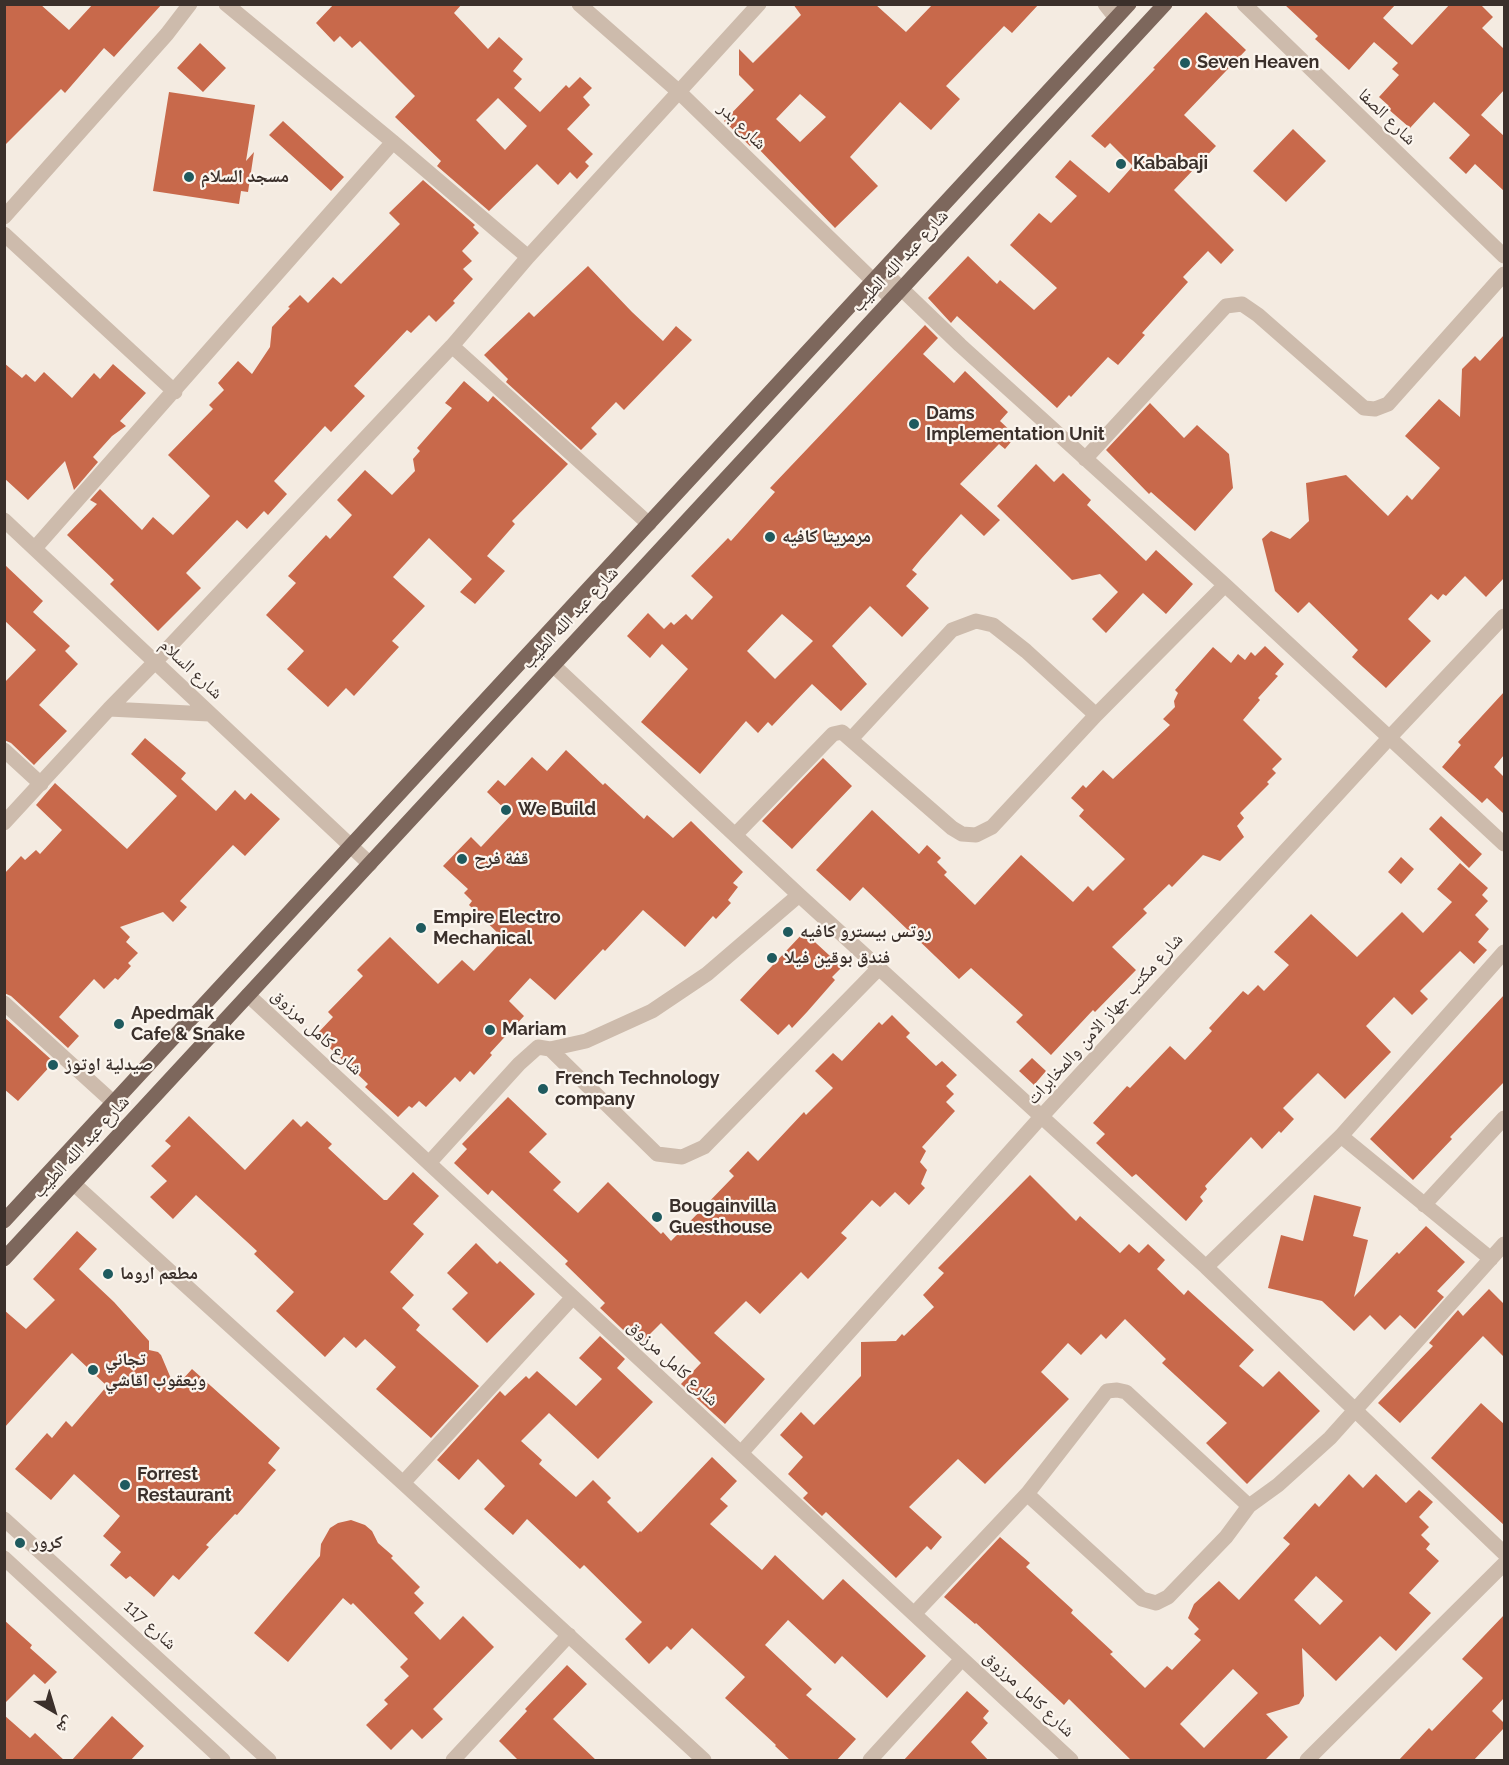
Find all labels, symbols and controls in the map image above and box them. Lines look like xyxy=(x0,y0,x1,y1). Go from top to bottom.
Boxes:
place label: Seven Heaven xyxy=(1197,52,1319,74)
marker: Seven Heaven xyxy=(1178,56,1192,70)
street label: شارع الصفا xyxy=(1353,84,1421,150)
street label: شارع بدر xyxy=(713,98,771,154)
place label: Kababaji xyxy=(1133,153,1208,175)
marker: Kababaji xyxy=(1114,157,1128,171)
place label: مسجد السلام xyxy=(201,166,289,188)
marker: مسجد السلام xyxy=(182,170,196,184)
street label: شارع عبد الله الطيب xyxy=(847,205,953,317)
place label: Dams Implementation Unit xyxy=(926,403,1105,446)
marker: Dams Implementation Unit xyxy=(907,417,921,431)
place label: مرمريتا كافيه xyxy=(782,526,871,548)
marker: مرمريتا كافيه xyxy=(763,530,777,544)
street label: شارع عبد الله الطيب xyxy=(517,562,623,674)
street label: شارع السلام xyxy=(155,634,227,704)
place label: We Build xyxy=(518,799,596,821)
marker: We Build xyxy=(499,803,513,817)
place label: قفة فرح xyxy=(474,848,528,870)
marker: قفة فرح xyxy=(455,852,469,866)
place label: Empire Electro Mechanical xyxy=(433,907,561,950)
marker: Empire Electro Mechanical xyxy=(414,921,428,935)
place label: روتس بيسترو كافيه xyxy=(800,921,931,943)
marker: روتس بيسترو كافيه xyxy=(781,925,795,939)
street label: شارع مكتب جهاز الامن والمخابرات xyxy=(1022,929,1188,1109)
place label: فندق بوقين فيلا xyxy=(784,947,890,969)
marker: فندق بوقين فيلا xyxy=(765,951,779,965)
street label: شارع كامل مرزوق xyxy=(267,984,367,1080)
place label: Apedmak Cafe & Snake xyxy=(131,1003,245,1046)
marker: Apedmak Cafe & Snake xyxy=(112,1017,126,1031)
place label: Mariam xyxy=(502,1019,566,1041)
marker: Mariam xyxy=(483,1023,497,1037)
place label: صيدلية اوتوز xyxy=(65,1054,153,1076)
marker: صيدلية اوتوز xyxy=(46,1058,60,1072)
place label: French Technology company xyxy=(555,1068,720,1110)
marker: French Technology company xyxy=(536,1082,550,1096)
street label: شارع عبد الله الطيب xyxy=(28,1091,134,1203)
place label: Bougainvilla Guesthouse xyxy=(669,1196,777,1238)
marker: Bougainvilla Guesthouse xyxy=(650,1210,664,1224)
place label: مطعم اروما xyxy=(120,1263,198,1285)
marker: مطعم اروما xyxy=(101,1267,115,1281)
street label: شارع كامل مرزوق xyxy=(623,1315,723,1411)
place label: تجاني ويعقوب اقاشي xyxy=(105,1349,206,1392)
marker: تجاني ويعقوب اقاشي xyxy=(86,1363,100,1377)
place label: Forrest Restaurant xyxy=(137,1464,232,1506)
marker: Forrest Restaurant xyxy=(118,1478,132,1492)
place label: كرور xyxy=(32,1532,63,1554)
marker: كرور xyxy=(13,1536,27,1550)
street label: شارع 117 xyxy=(119,1596,181,1654)
street label: شارع كامل مرزوق xyxy=(979,1646,1079,1742)
north arrow xyxy=(24,1681,84,1741)
text: ش xyxy=(53,1713,78,1738)

